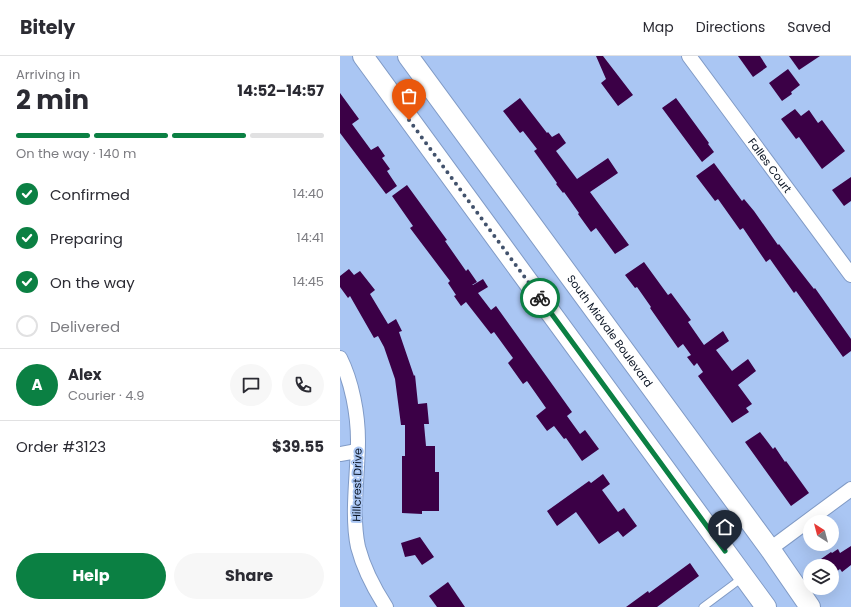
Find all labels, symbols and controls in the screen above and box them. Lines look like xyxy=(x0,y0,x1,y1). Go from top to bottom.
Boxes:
text: Bitely xyxy=(20,14,75,41)
text: Map xyxy=(643,17,674,37)
text: Directions xyxy=(696,17,765,37)
text: Saved xyxy=(787,17,831,37)
text: Arriving in xyxy=(16,65,80,84)
pin xyxy=(392,79,426,120)
text: 14:52–14:57 xyxy=(237,80,324,101)
text: 2 min xyxy=(16,82,89,118)
icon: bag xyxy=(398,85,420,107)
street label: Falles Court xyxy=(744,135,796,196)
text: On the way · 140 m xyxy=(16,144,136,163)
icon: check xyxy=(16,183,38,205)
text: Confirmed xyxy=(50,184,130,205)
text: 14:40 xyxy=(293,184,324,203)
icon: check xyxy=(16,227,38,249)
text: Preparing xyxy=(50,228,123,249)
text: 14:41 xyxy=(297,228,324,247)
icon: check xyxy=(16,271,38,293)
street label: South Midvale Boulevard xyxy=(563,271,656,390)
text: On the way xyxy=(50,272,135,293)
text: 14:45 xyxy=(293,272,324,291)
courier xyxy=(520,278,560,318)
icon: bike xyxy=(529,287,551,309)
text: Delivered xyxy=(50,316,120,337)
text: Alex xyxy=(68,364,102,385)
button: chat xyxy=(230,364,272,406)
button: phone xyxy=(282,364,324,406)
text: A xyxy=(31,374,43,395)
text: Courier · 4.9 xyxy=(68,386,144,405)
text: Order #3123 xyxy=(16,436,106,457)
text: $39.55 xyxy=(272,436,324,457)
street label: Hillcrest Drive xyxy=(348,448,366,522)
pin xyxy=(708,510,742,551)
north arrow xyxy=(803,515,839,551)
map controls xyxy=(803,515,839,595)
icon: home xyxy=(714,516,736,538)
button: Help xyxy=(16,553,166,599)
button: Share xyxy=(174,553,324,599)
button: layers xyxy=(803,559,839,595)

